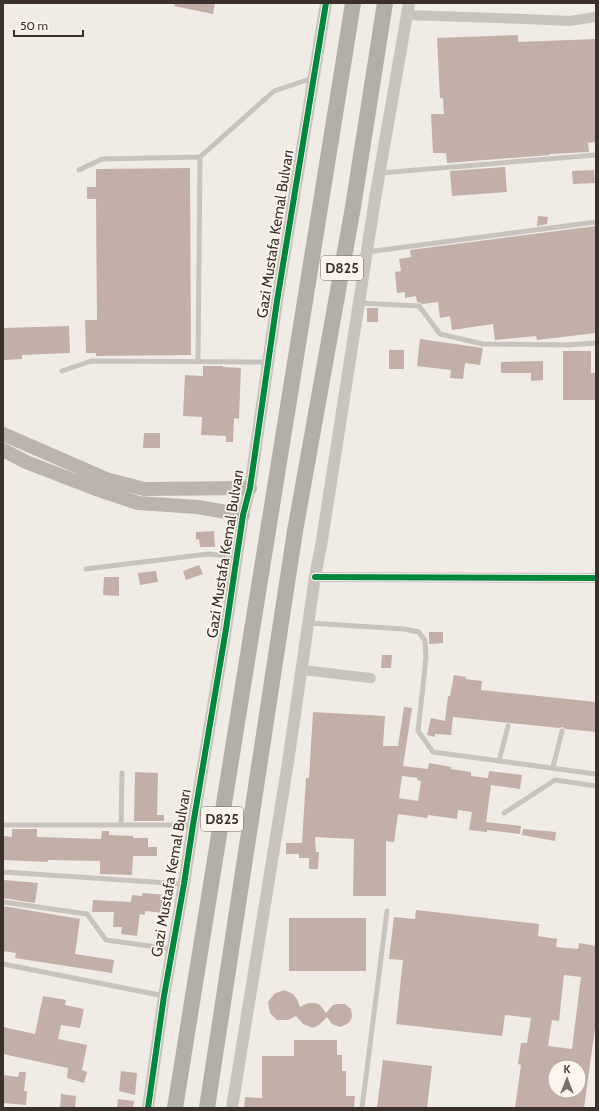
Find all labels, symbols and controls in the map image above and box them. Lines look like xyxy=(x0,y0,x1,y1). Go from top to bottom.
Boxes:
scale bar xyxy=(14,12,83,38)
text: 50 m xyxy=(20,18,48,33)
street label: Gazi Mustafa Kemal Bulvarı xyxy=(253,149,297,319)
road number: D825 xyxy=(321,256,363,280)
street label: Gazi Mustafa Kemal Bulvarı xyxy=(203,469,247,639)
street label: Gazi Mustafa Kemal Bulvarı xyxy=(147,788,195,958)
road number: D825 xyxy=(201,807,243,831)
north arrow xyxy=(547,1059,587,1099)
text: K xyxy=(564,1062,571,1076)

